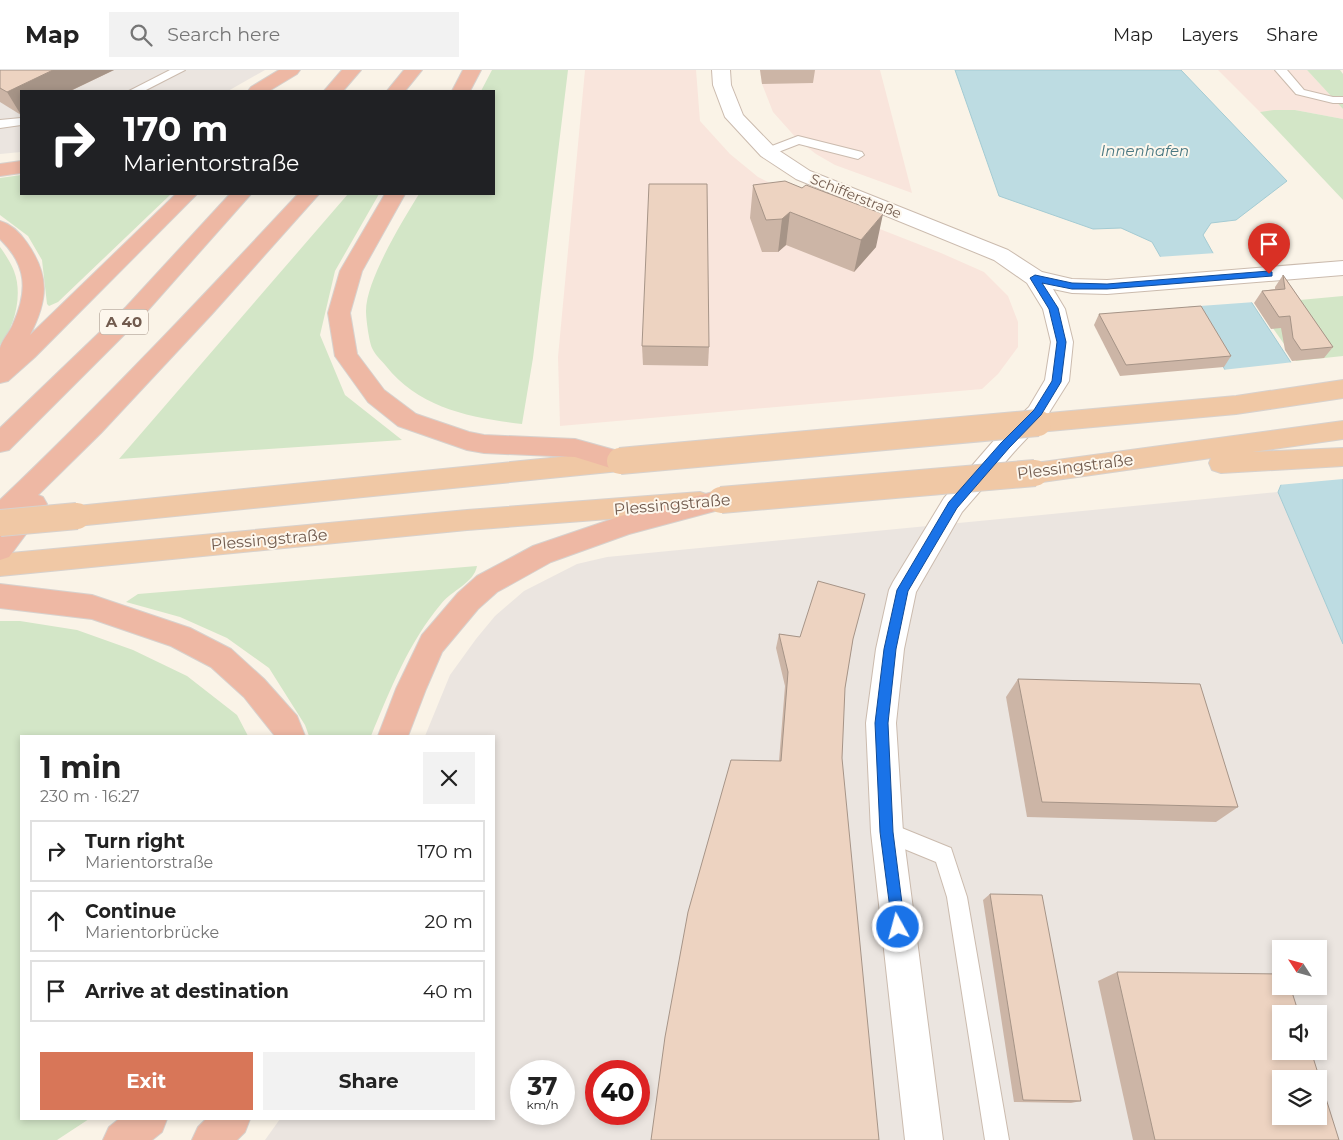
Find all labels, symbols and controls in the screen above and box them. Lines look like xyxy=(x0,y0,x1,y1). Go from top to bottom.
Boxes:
search box xyxy=(109,12,459,57)
text: Map xyxy=(25,20,79,49)
icon: search xyxy=(127,21,155,49)
text: Search here xyxy=(167,23,280,46)
text: Map xyxy=(1113,24,1153,46)
text: Layers xyxy=(1181,24,1238,46)
text: Share xyxy=(1266,24,1318,46)
text: 170 m xyxy=(123,107,228,150)
icon: right xyxy=(40,110,105,175)
water label: Innenhafen xyxy=(1101,141,1189,160)
text: Marientorstraße xyxy=(123,150,299,177)
street label: Schifferstraße xyxy=(808,170,904,222)
pin xyxy=(1248,223,1290,274)
icon: arrive xyxy=(1255,230,1283,258)
road number: A 40 xyxy=(100,310,148,334)
street label: Plessingstraße xyxy=(1016,450,1134,483)
street label: Plessingstraße xyxy=(613,490,731,519)
street label: Plessingstraße xyxy=(210,525,328,554)
text: 1 min xyxy=(40,749,121,786)
button: close xyxy=(423,752,475,804)
text: 230 m · 16:27 xyxy=(40,787,140,806)
text: Turn right xyxy=(85,830,185,853)
icon: right xyxy=(42,837,70,865)
text: 170 m xyxy=(418,840,473,863)
text: Marientorstraße xyxy=(85,853,213,872)
text: Continue xyxy=(85,900,176,923)
position arrow xyxy=(871,900,923,952)
icon: ahead xyxy=(42,907,70,935)
text: 20 m xyxy=(425,910,473,933)
text: Marientorbrücke xyxy=(85,923,219,942)
north arrow xyxy=(1272,940,1328,995)
map controls xyxy=(1272,940,1327,1125)
icon: arrive xyxy=(42,977,70,1005)
text: Arrive at destination xyxy=(85,980,289,1003)
text: 40 m xyxy=(423,980,473,1003)
button: sound xyxy=(1272,1005,1327,1060)
button: Exit xyxy=(40,1052,253,1110)
button: Share xyxy=(263,1052,475,1110)
speed limit sign: 40 xyxy=(585,1060,650,1125)
button: layers xyxy=(1272,1070,1327,1125)
text: 37 xyxy=(527,1071,558,1101)
text: km/h xyxy=(526,1097,559,1112)

